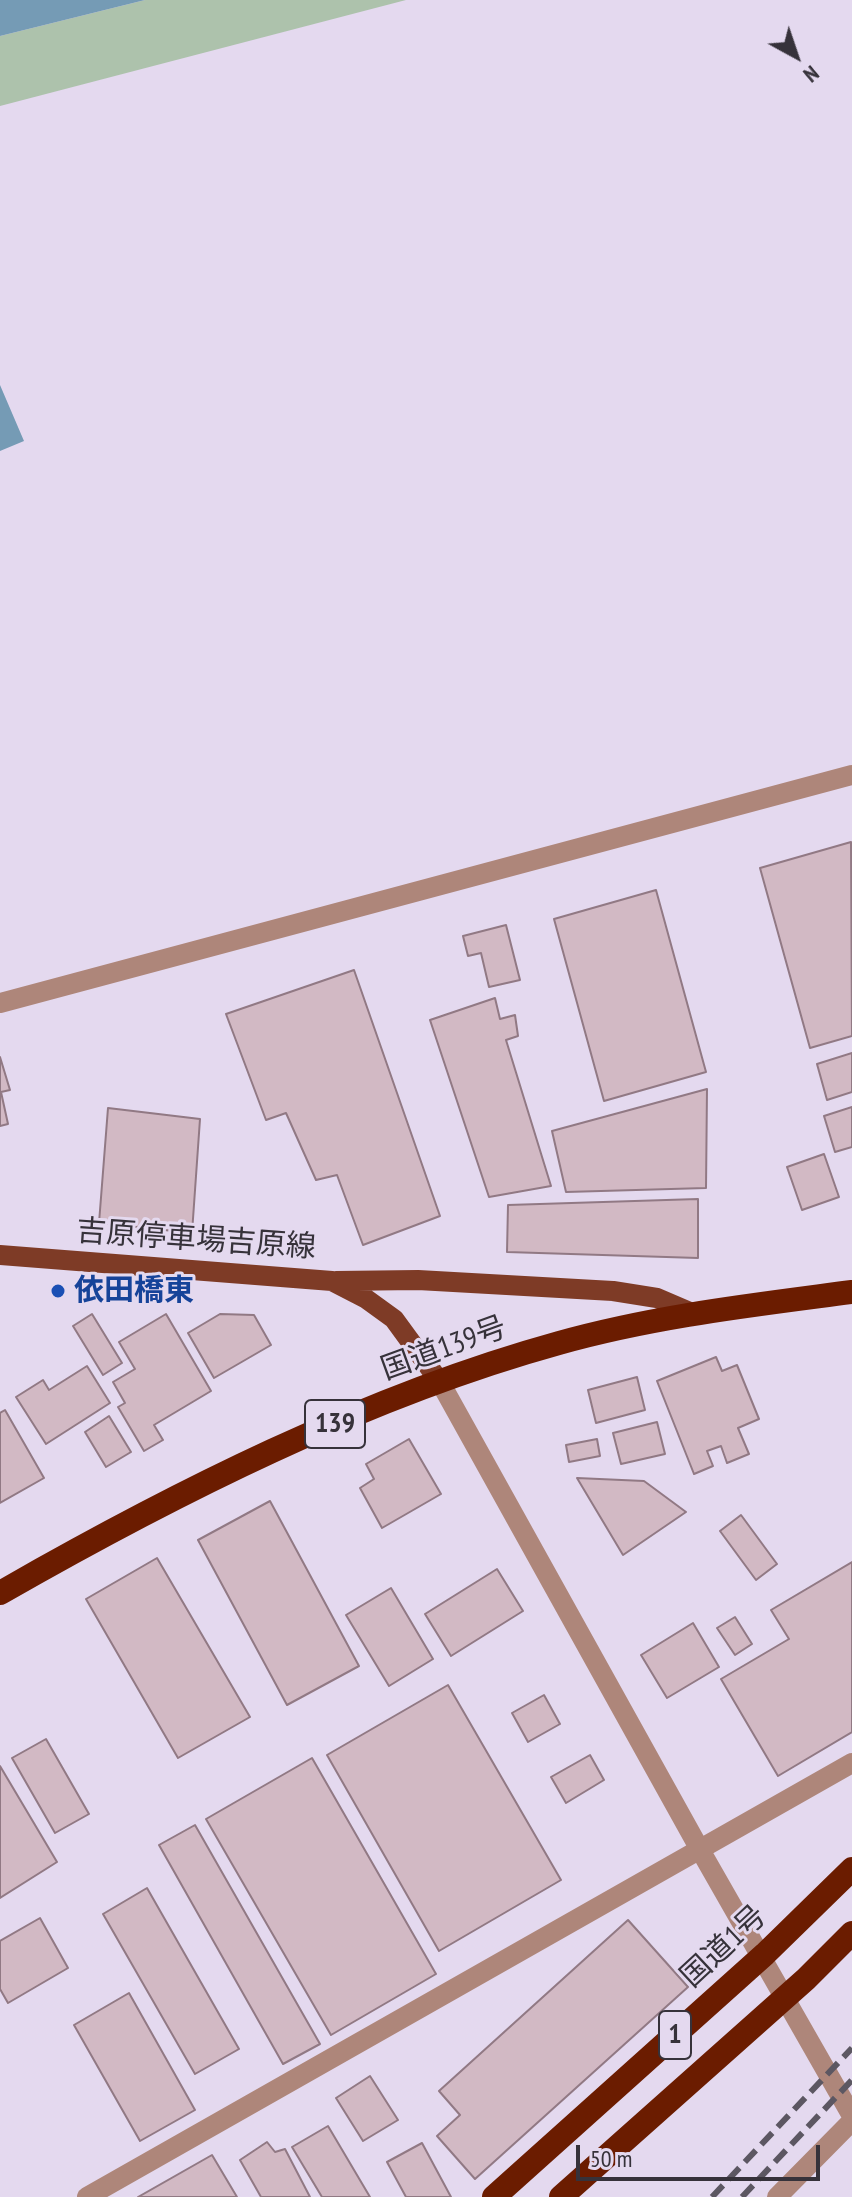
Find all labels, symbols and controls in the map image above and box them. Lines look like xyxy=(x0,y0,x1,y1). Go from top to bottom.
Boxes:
north arrow xyxy=(756,16,836,96)
text: N xyxy=(798,60,825,89)
street label: 吉原停車場吉原線 xyxy=(75,1214,317,1266)
place label: 依田橋東 xyxy=(74,1273,194,1309)
marker: 依田橋東 xyxy=(49,1282,67,1300)
street label: 国道139号 xyxy=(377,1310,511,1388)
road number: 139 xyxy=(305,1400,365,1448)
street label: 国道1号 xyxy=(674,1899,774,1995)
road number: 1 xyxy=(659,2011,691,2059)
scale bar xyxy=(580,2129,824,2179)
text: 50 m xyxy=(590,2143,632,2174)

